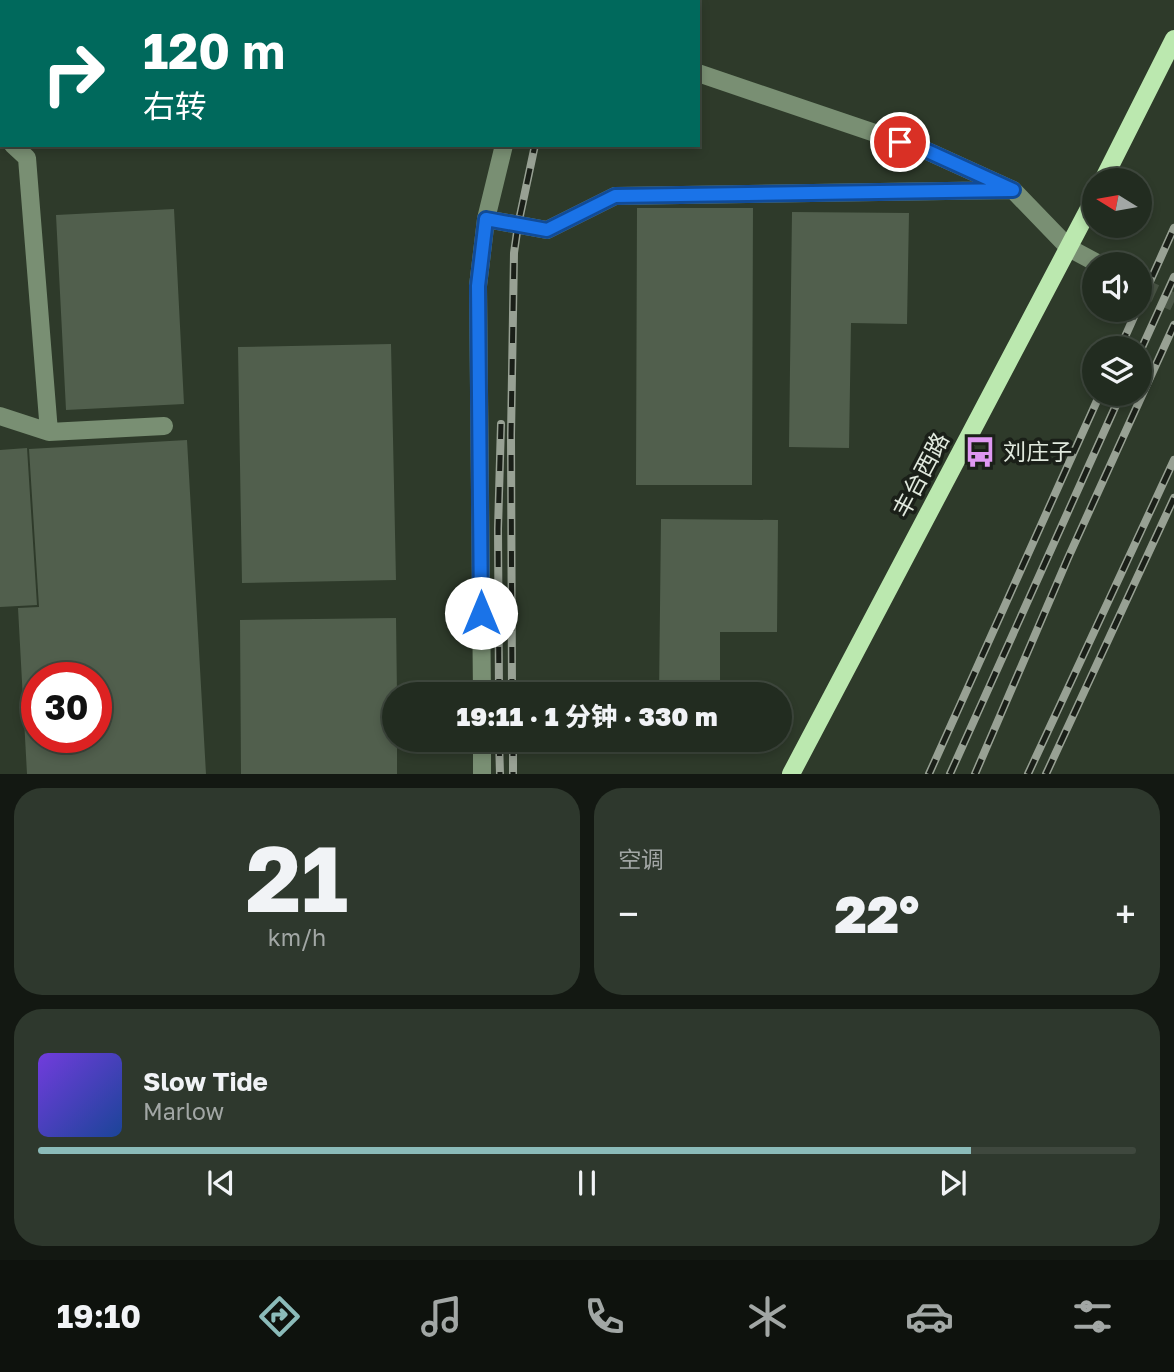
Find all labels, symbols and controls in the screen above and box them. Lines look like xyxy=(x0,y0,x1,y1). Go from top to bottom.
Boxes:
text: 120 m xyxy=(143,21,285,80)
icon: right xyxy=(28,28,119,119)
text: 右转 xyxy=(143,87,207,125)
pin xyxy=(870,112,930,172)
icon: arrive xyxy=(881,123,919,161)
north arrow xyxy=(1082,168,1152,238)
map controls xyxy=(1082,168,1152,406)
button: sound xyxy=(1082,252,1152,322)
button: layers xyxy=(1082,336,1152,406)
street label: 丰台西路 xyxy=(886,427,954,522)
bus stop icon: 刘庄子 xyxy=(963,435,997,469)
place label: 刘庄子 xyxy=(1003,437,1072,465)
position arrow xyxy=(444,576,518,650)
speed limit sign: 30 xyxy=(21,662,112,753)
text: 19:11 · 1 分钟 · 330 m xyxy=(456,701,718,732)
text: 21 xyxy=(246,823,348,932)
text: 空调 xyxy=(618,845,664,873)
text: 22° xyxy=(835,882,919,944)
text: − xyxy=(618,891,639,936)
text: + xyxy=(1115,891,1136,936)
text: km/h xyxy=(268,923,326,951)
text: Slow Tide xyxy=(143,1066,268,1097)
text: Marlow xyxy=(143,1097,224,1125)
icon: previous xyxy=(202,1164,240,1202)
icon: pause xyxy=(568,1164,606,1202)
icon: next xyxy=(934,1164,972,1202)
icon: directions xyxy=(255,1292,304,1341)
icon: music xyxy=(417,1292,466,1341)
icon: phone xyxy=(580,1292,629,1341)
icon: climate xyxy=(743,1292,792,1341)
icon: car xyxy=(905,1292,954,1341)
icon: filters xyxy=(1068,1292,1117,1341)
text: 19:10 xyxy=(57,1297,141,1335)

